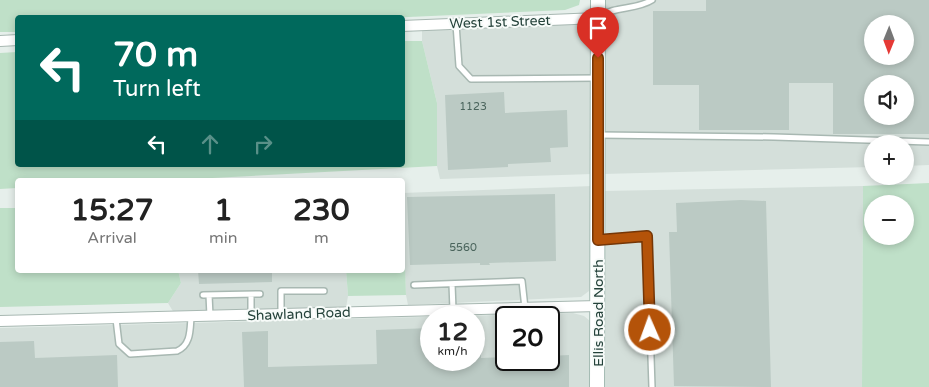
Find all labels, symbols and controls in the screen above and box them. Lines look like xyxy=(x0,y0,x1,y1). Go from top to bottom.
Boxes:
pin xyxy=(577,7,619,58)
street label: West 1st Street xyxy=(449,12,552,32)
icon: arrive xyxy=(584,14,612,42)
north arrow xyxy=(864,15,914,65)
map controls xyxy=(864,15,914,245)
text: 70 m xyxy=(113,34,198,76)
icon: left xyxy=(30,35,95,100)
button: sound xyxy=(864,75,914,125)
text: Turn left xyxy=(113,76,201,102)
house number: 1123 xyxy=(459,100,487,113)
icon: left xyxy=(143,130,171,158)
icon: ahead xyxy=(196,130,224,158)
icon: right xyxy=(249,130,277,158)
button: + xyxy=(864,135,914,185)
text: 15:27 xyxy=(70,192,154,229)
text: 1 xyxy=(214,192,233,229)
text: 230 xyxy=(293,192,350,229)
button: − xyxy=(864,195,914,245)
text: Arrival xyxy=(87,228,137,248)
text: min xyxy=(209,228,238,248)
text: m xyxy=(314,228,329,248)
house number: 5560 xyxy=(449,241,477,254)
street label: Ellis Road North xyxy=(590,259,607,367)
position arrow xyxy=(623,303,675,355)
street label: Shawland Road xyxy=(247,304,351,324)
speed limit sign: 20 xyxy=(495,306,560,371)
text: 12 xyxy=(437,317,468,347)
text: km/h xyxy=(437,344,468,358)

